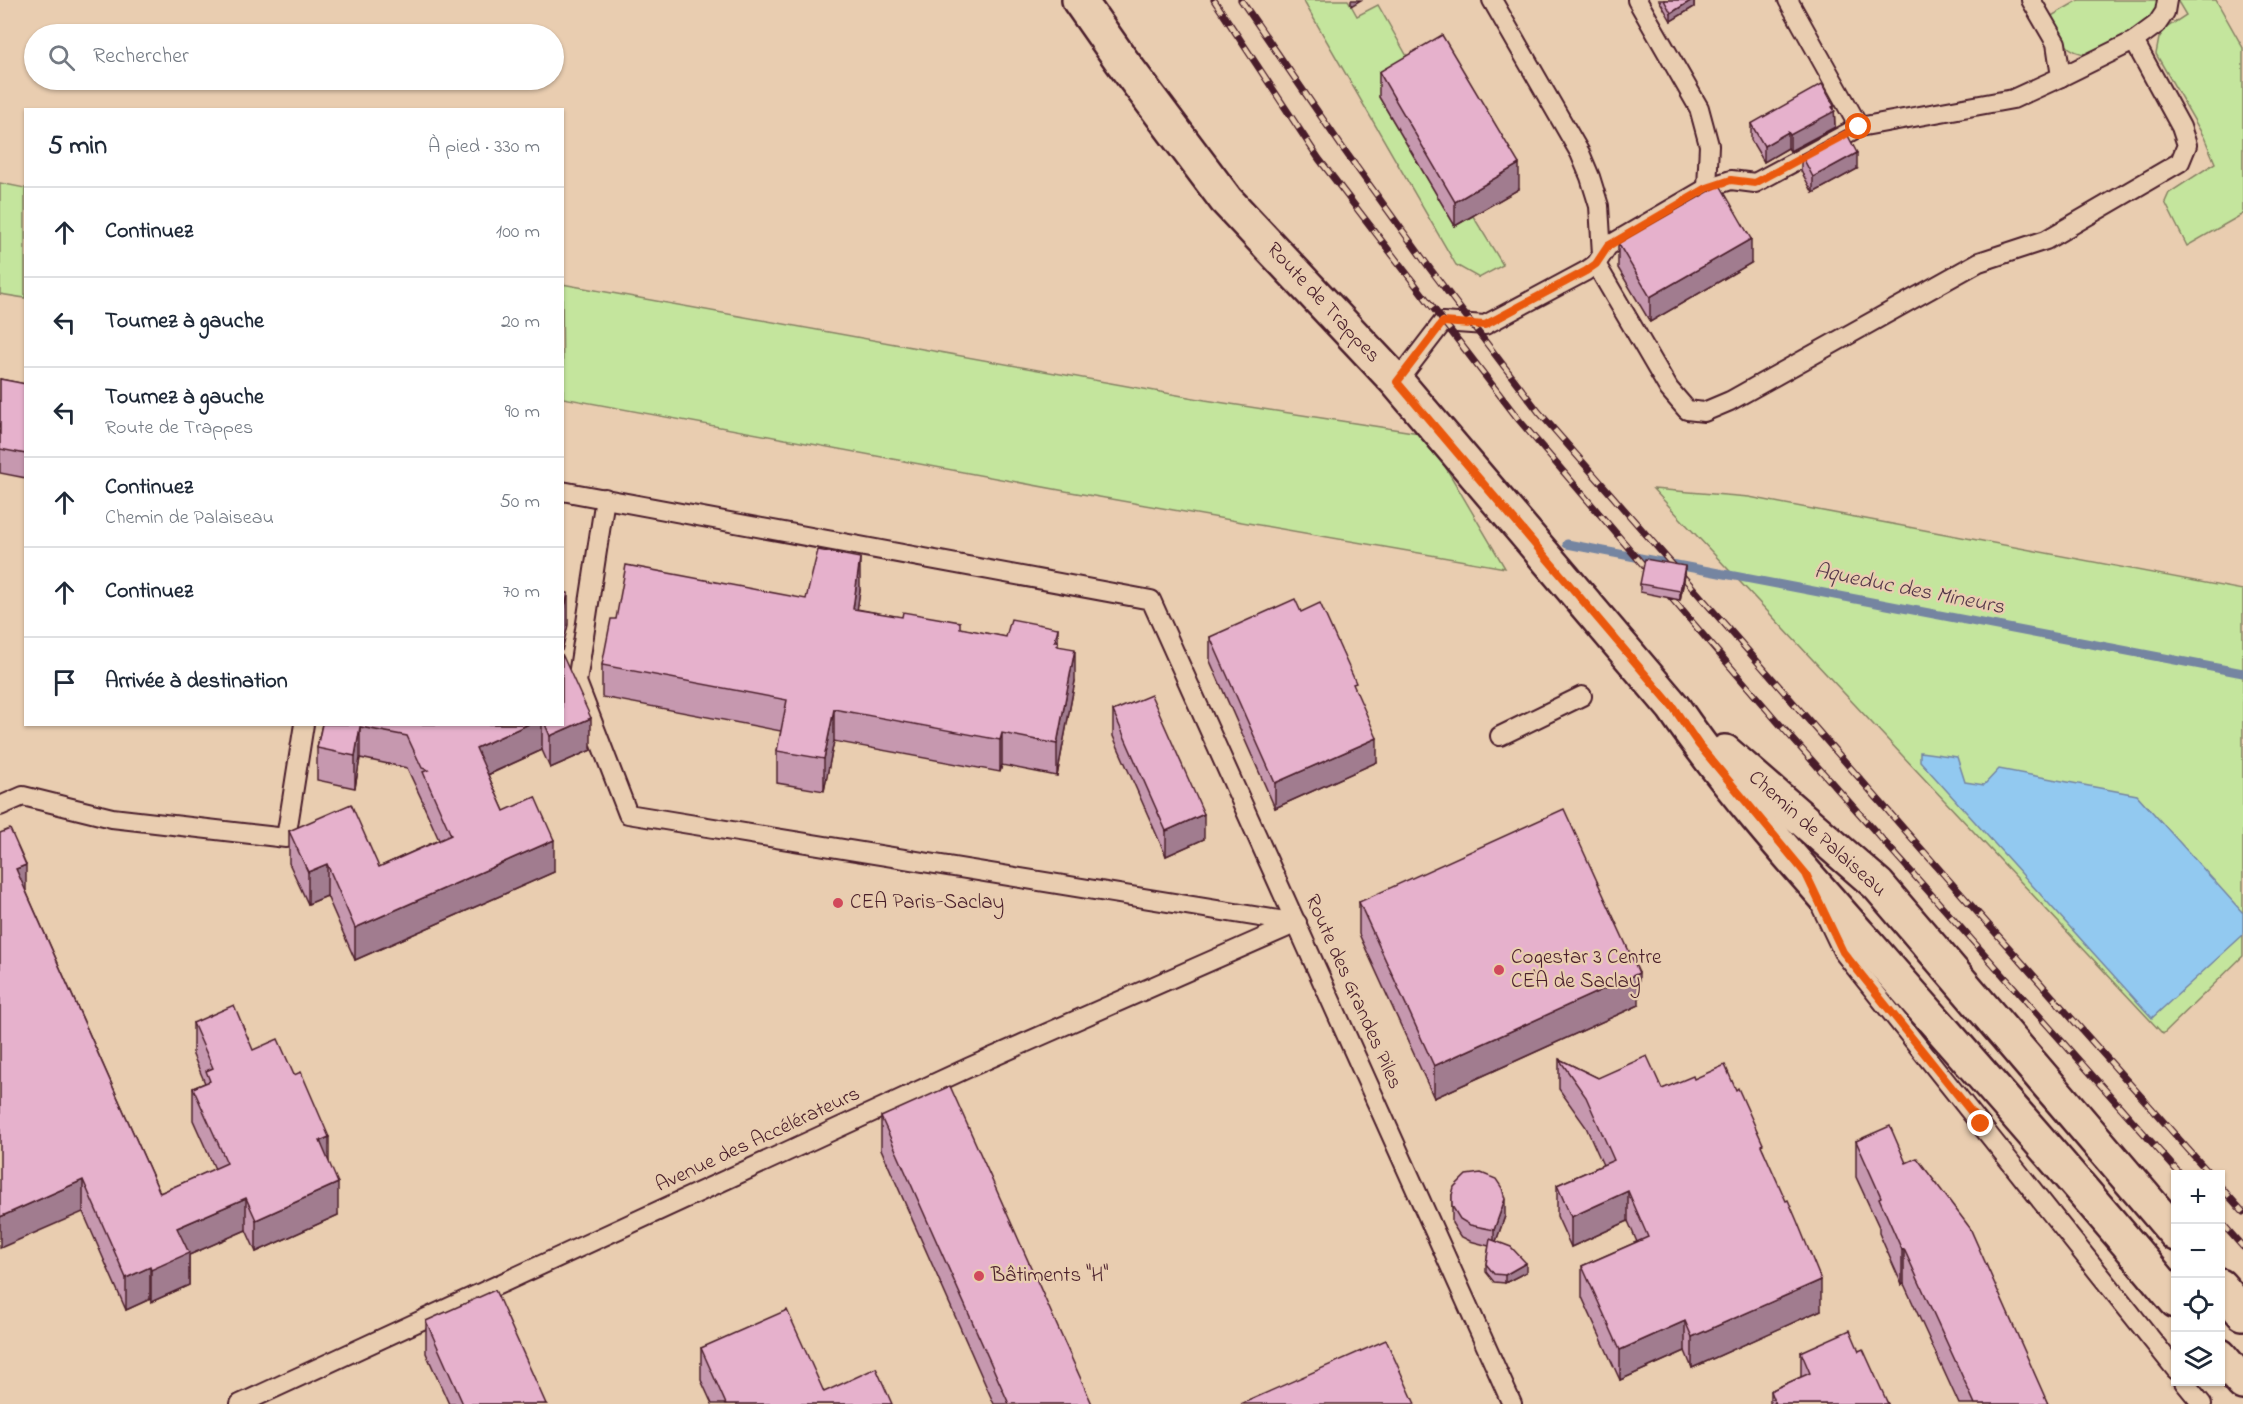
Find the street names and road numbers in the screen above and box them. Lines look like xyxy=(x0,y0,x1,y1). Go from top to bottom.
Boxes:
street label: Route de Trappes xyxy=(1259,236,1387,370)
street label: Chemin de Palaiseau xyxy=(1741,764,1893,905)
street label: Route des Grandes Piles xyxy=(1297,890,1409,1094)
street label: Avenue des Accélérateurs xyxy=(651,1079,865,1201)

